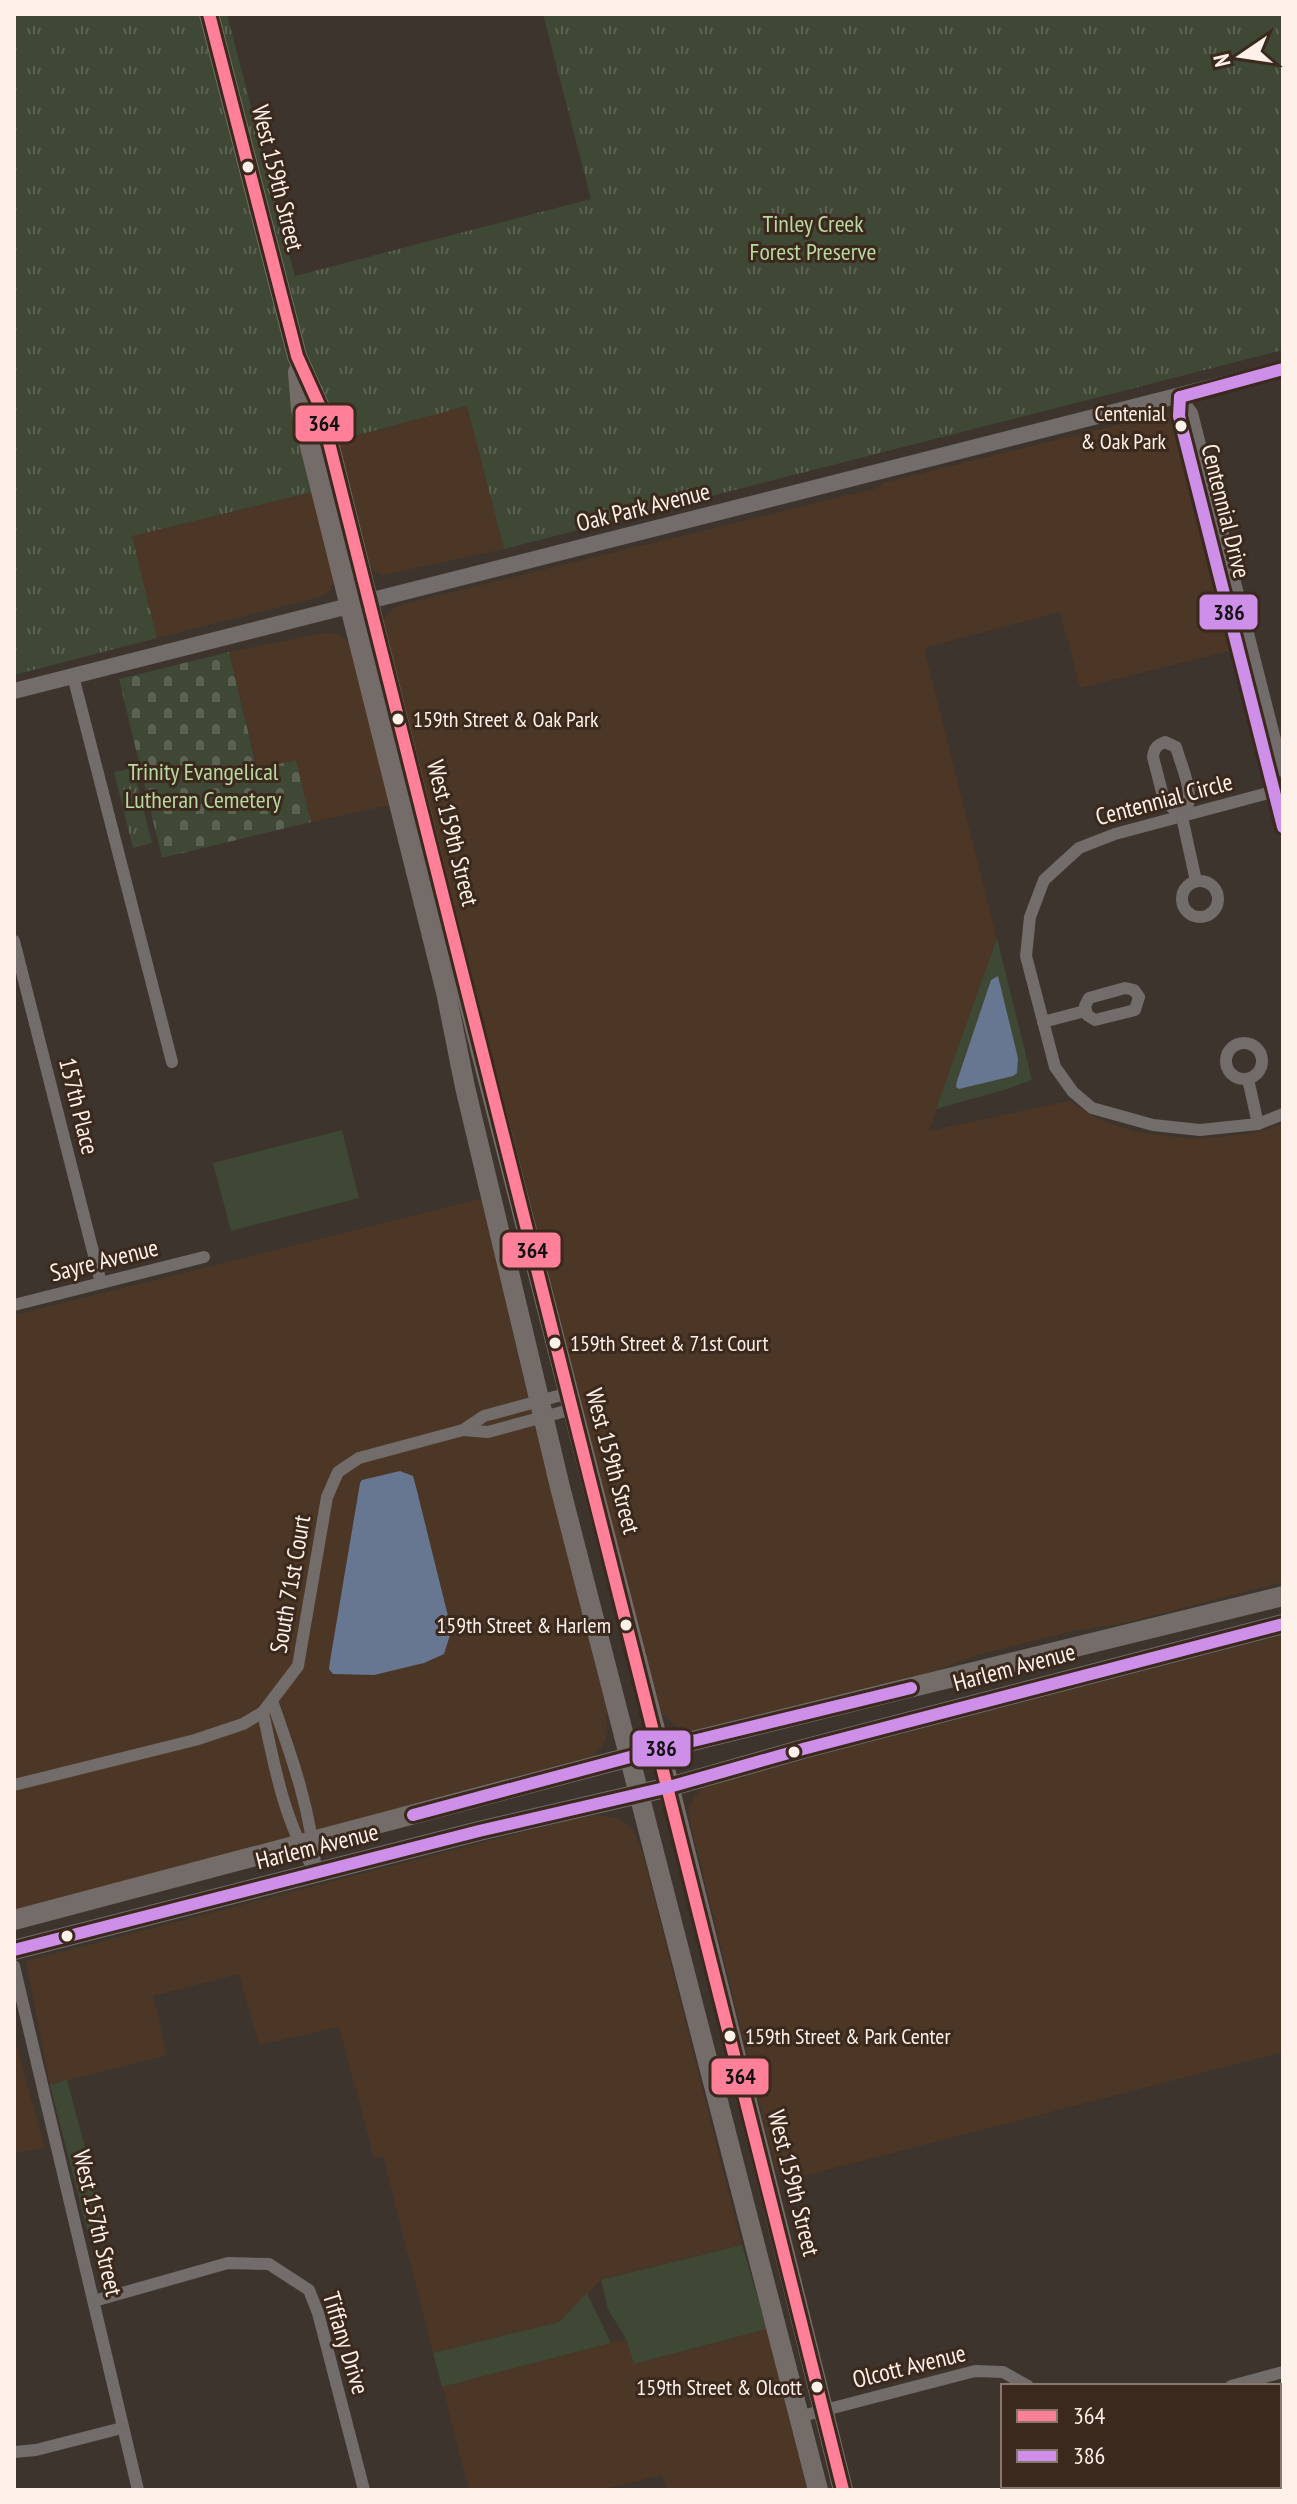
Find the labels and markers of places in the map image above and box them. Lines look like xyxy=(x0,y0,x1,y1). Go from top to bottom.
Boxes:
unlabelled marker xyxy=(240,159,256,175)
place label: Centenial & Oak Park xyxy=(1081,399,1167,455)
marker: Centenial & Oak Park xyxy=(1173,418,1189,434)
place label: 159th Street & Oak Park xyxy=(413,705,599,733)
marker: 159th Street & Oak Park xyxy=(390,711,406,727)
place label: 159th Street & 71st Court xyxy=(570,1329,768,1357)
marker: 159th Street & 71st Court xyxy=(547,1335,563,1351)
place label: 159th Street & Harlem xyxy=(436,1611,611,1639)
marker: 159th Street & Harlem xyxy=(618,1617,634,1633)
unlabelled marker xyxy=(786,1744,802,1760)
unlabelled marker xyxy=(59,1928,75,1944)
place label: 159th Street & Park Center xyxy=(745,2022,950,2050)
marker: 159th Street & Park Center xyxy=(722,2028,738,2044)
place label: 159th Street & Olcott xyxy=(636,2373,802,2401)
marker: 159th Street & Olcott xyxy=(809,2379,825,2395)

